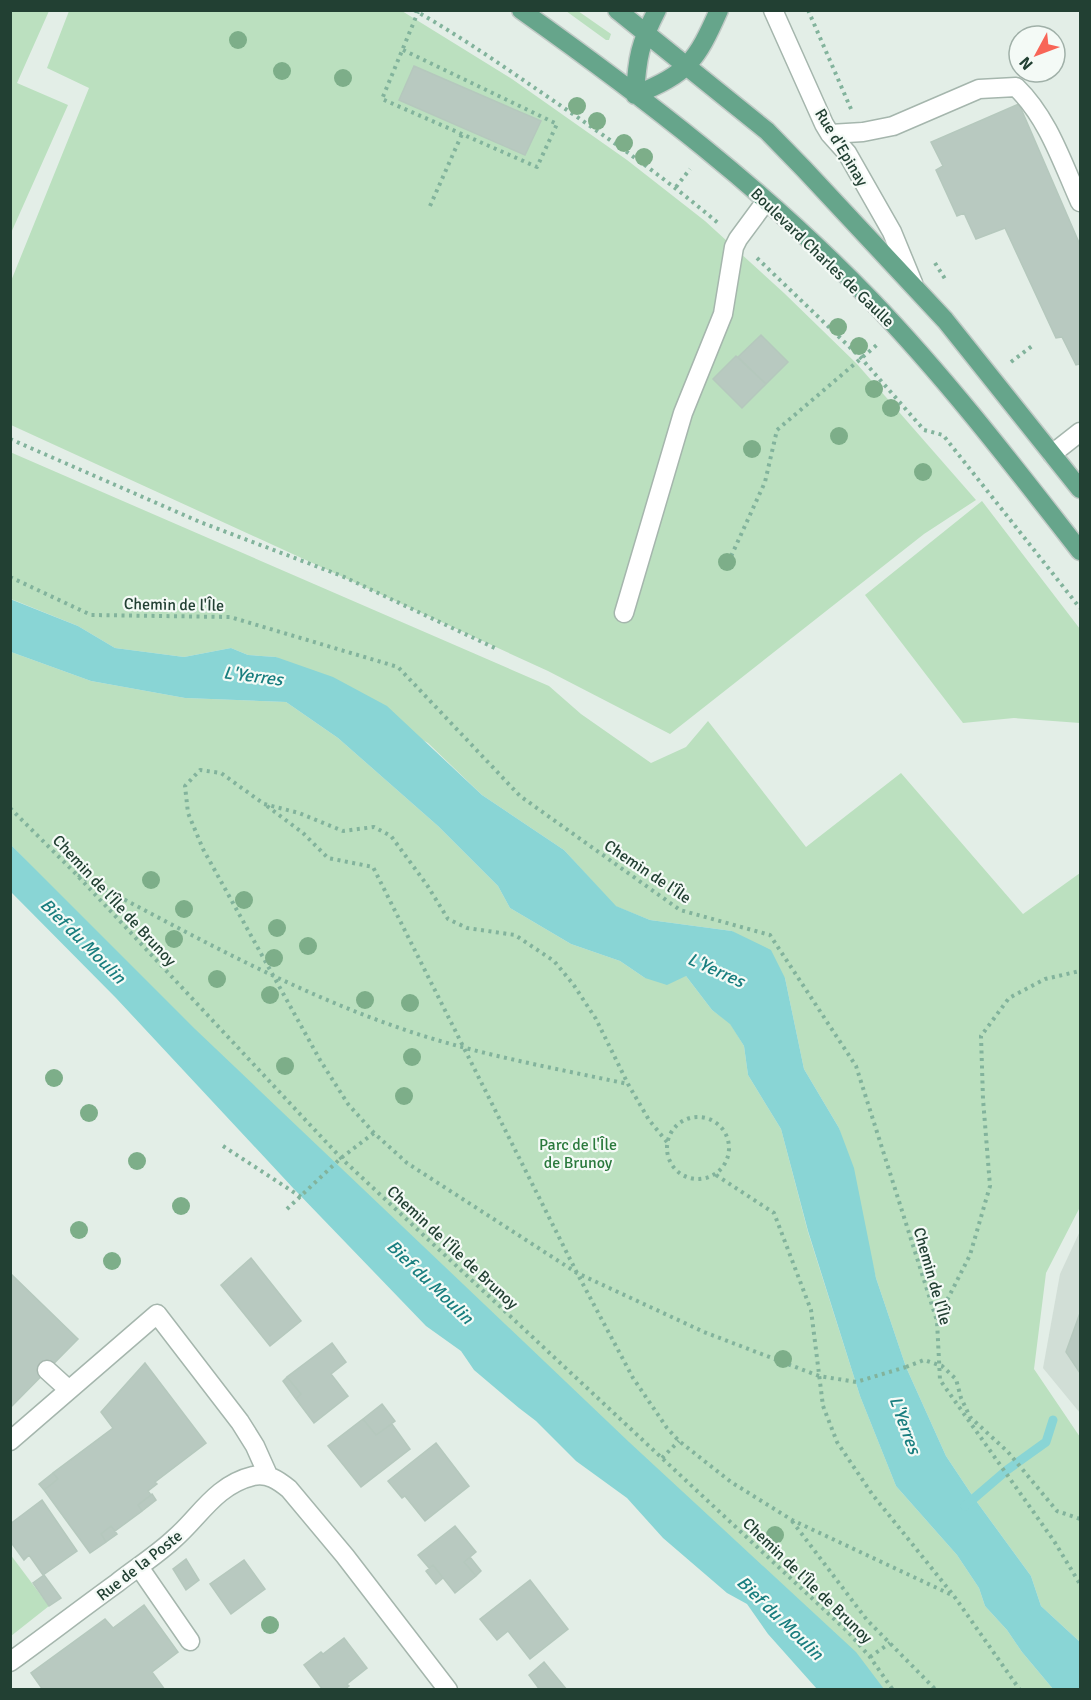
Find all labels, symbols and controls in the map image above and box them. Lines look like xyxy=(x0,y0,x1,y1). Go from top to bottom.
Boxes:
north arrow xyxy=(1007,24,1067,84)
text: N xyxy=(1015,52,1038,74)
street label: Rue d'Epinay xyxy=(810,105,872,191)
street label: Boulevard Charles de Gaulle xyxy=(746,184,898,332)
street label: Chemin de l'Île xyxy=(124,594,224,616)
water label: L'Yerres xyxy=(222,661,286,691)
street label: Chemin de l'Île de Brunoy xyxy=(48,831,181,971)
street label: Chemin de l'Île xyxy=(600,835,695,908)
water label: Bief du Moulin xyxy=(36,894,131,989)
water label: L'Yerres xyxy=(684,948,750,993)
park label: Parc de l'Île de Brunoy xyxy=(539,1135,617,1173)
street label: Chemin de l'Île de Brunoy xyxy=(382,1182,523,1314)
street label: Chemin de l'Île xyxy=(909,1225,955,1327)
water label: Bief du Moulin xyxy=(382,1235,479,1330)
water label: L'Yerres xyxy=(884,1393,926,1459)
street label: Chemin de l'Île de Brunoy xyxy=(738,1514,877,1648)
street label: Rue de la Poste xyxy=(93,1526,186,1605)
water label: Bief du Moulin xyxy=(732,1571,829,1666)

